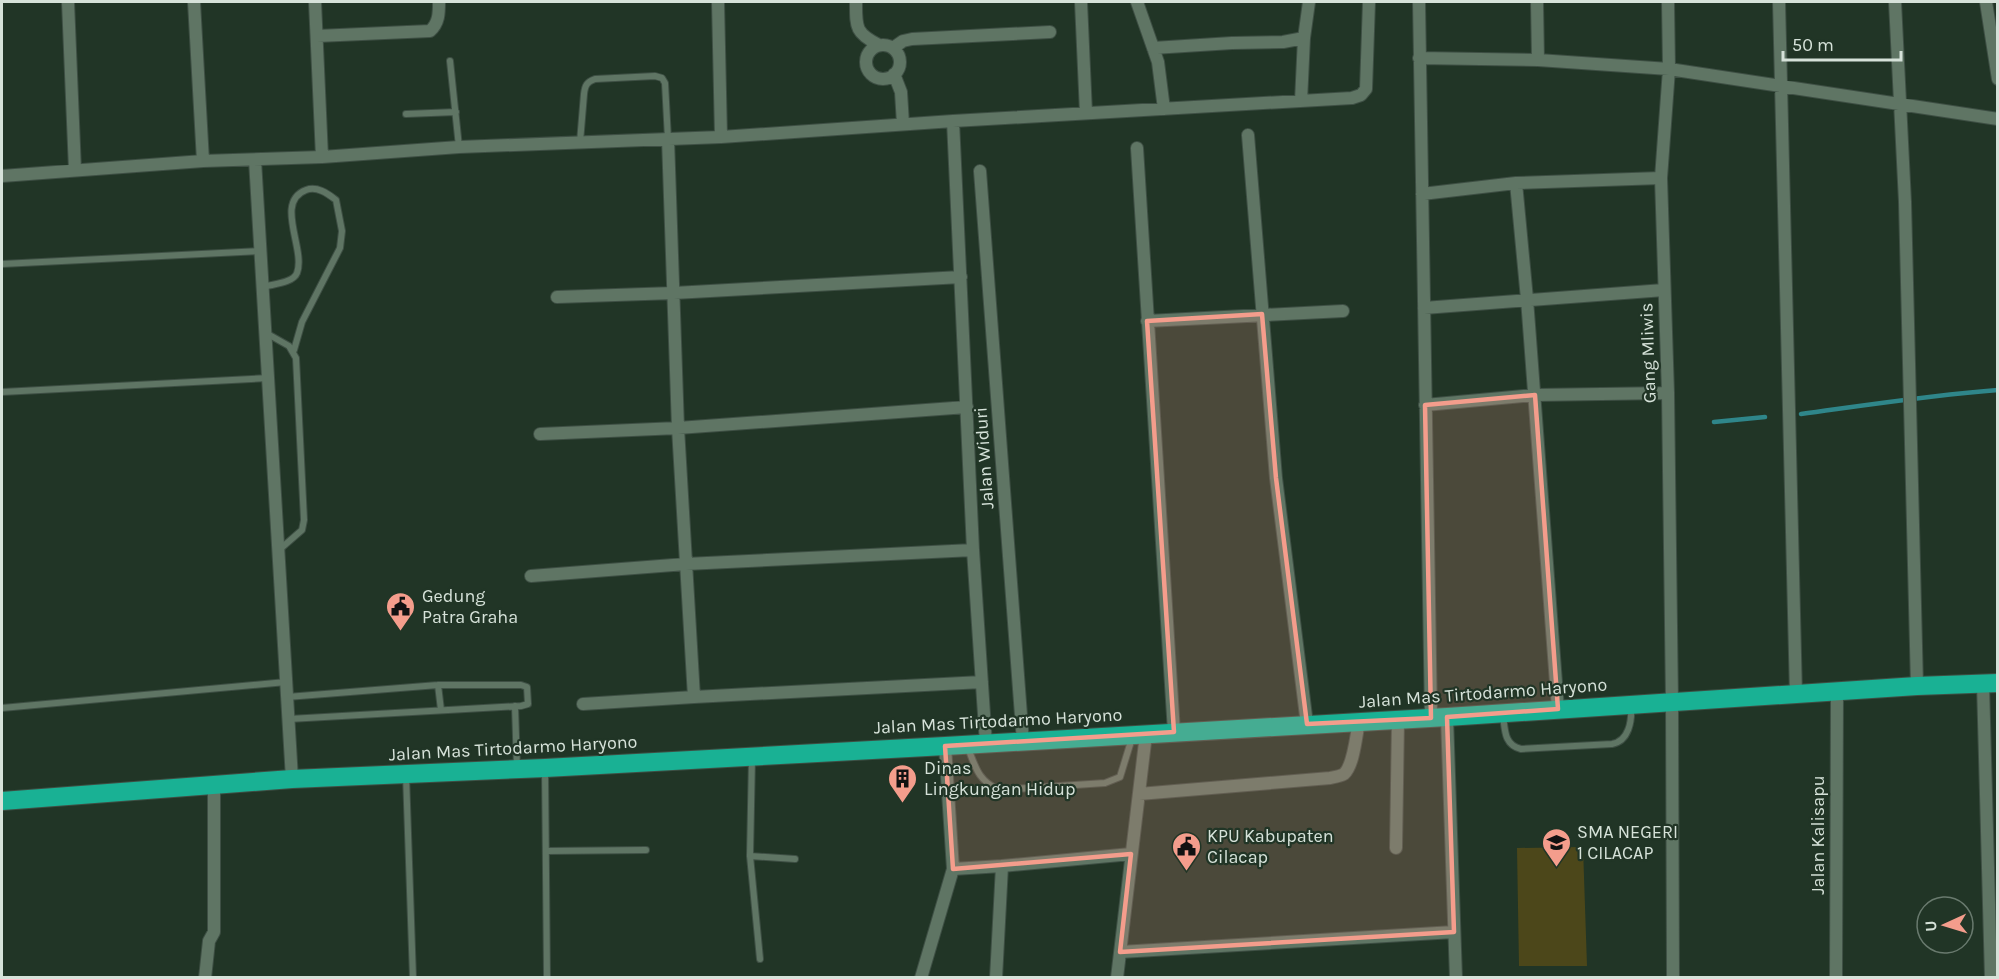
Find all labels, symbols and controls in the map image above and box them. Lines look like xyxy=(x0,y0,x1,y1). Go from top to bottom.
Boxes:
scale bar xyxy=(1783,24,1902,62)
text: 50 m xyxy=(1792,34,1834,56)
street label: Gang Mliwis xyxy=(1635,302,1661,404)
street label: Jalan Widuri xyxy=(969,406,999,510)
place label: Gedung Patra Graha xyxy=(422,585,518,628)
public building icon: Gedung Patra Graha xyxy=(385,590,417,632)
street label: Jalan Mas Tirtodarmo Haryono xyxy=(1358,673,1608,713)
street label: Jalan Mas Tirtodarmo Haryono xyxy=(873,703,1123,739)
street label: Jalan Mas Tirtodarmo Haryono xyxy=(388,730,638,766)
place label: Dinas Lingkungan Hidup xyxy=(924,757,1075,800)
building icon: Dinas Lingkungan Hidup xyxy=(887,762,919,804)
street label: Jalan Kalisapu xyxy=(1807,775,1829,895)
place label: SMA NEGERI 1 CILACAP xyxy=(1577,821,1678,864)
place label: KPU Kabupaten Cilacap xyxy=(1207,825,1334,868)
school or university icon: SMA NEGERI 1 CILACAP xyxy=(1540,826,1572,868)
public building icon: KPU Kabupaten Cilacap xyxy=(1170,830,1202,872)
north arrow xyxy=(1915,895,1975,955)
text: U xyxy=(1921,920,1940,932)

